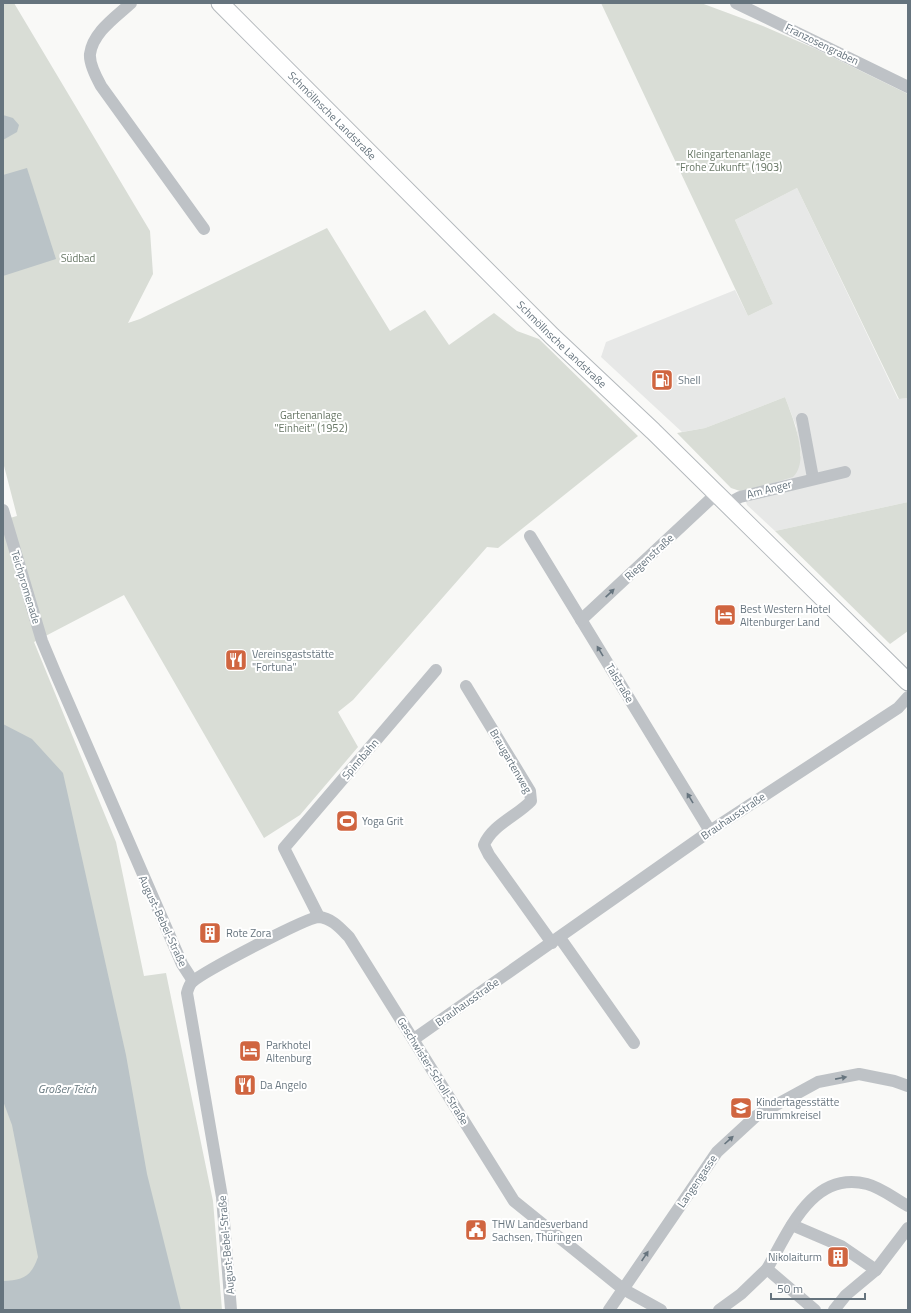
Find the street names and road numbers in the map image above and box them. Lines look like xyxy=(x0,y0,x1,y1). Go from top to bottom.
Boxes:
street label: Franzosengraben xyxy=(782,19,862,69)
street label: Schmöllnsche Landstraße xyxy=(284,68,380,164)
street label: Schmöllnsche Landstraße xyxy=(513,297,611,392)
street label: Am Anger xyxy=(745,476,793,502)
street label: Riegenstraße xyxy=(621,530,677,584)
street label: Teichpromenade xyxy=(7,548,45,626)
street label: Talstraße xyxy=(602,660,638,706)
street label: Braugartenweg xyxy=(486,726,536,796)
street label: Spinnbahn xyxy=(338,735,382,783)
street label: Brauhausstraße xyxy=(698,788,769,843)
street label: August-Bebel-Straße xyxy=(135,873,191,970)
street label: Brauhausstraße xyxy=(432,974,502,1030)
street label: Geschwister-Scholl-Straße xyxy=(393,1014,473,1128)
street label: Langengasse xyxy=(673,1151,721,1211)
street label: August-Bebel-Straße xyxy=(214,1195,238,1295)

